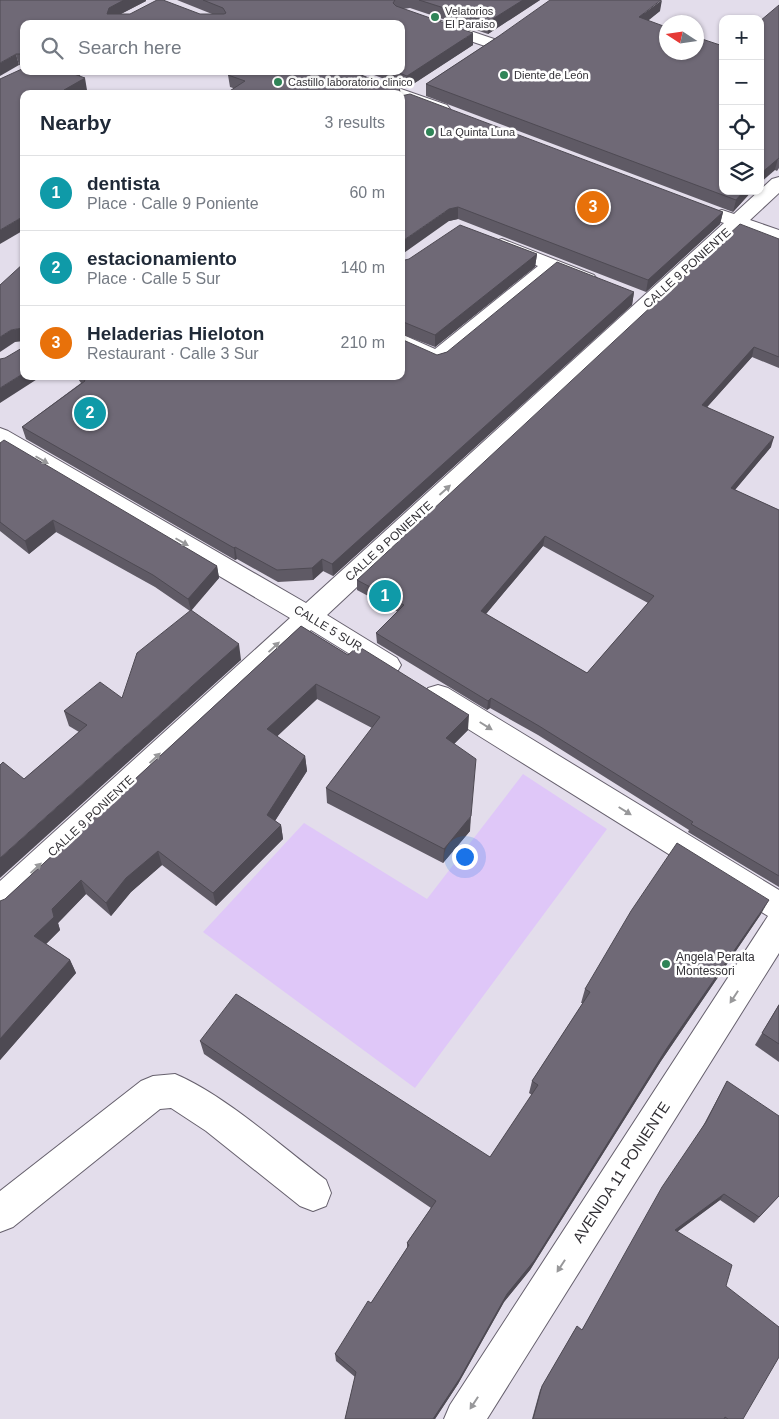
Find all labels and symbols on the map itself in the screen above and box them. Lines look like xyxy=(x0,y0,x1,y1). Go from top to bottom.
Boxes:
place label: Velatorios El Paraiso xyxy=(445,5,495,30)
marker: Velatorios El Paraiso xyxy=(429,11,441,23)
north arrow xyxy=(659,15,704,60)
marker: Diente de León xyxy=(498,69,510,81)
place label: Diente de León xyxy=(514,69,589,81)
marker: Castillo laboratorio clinico xyxy=(272,76,284,88)
place label: Castillo laboratorio clinico xyxy=(288,76,413,88)
marker: La Quinta Luna xyxy=(424,126,436,138)
place label: La Quinta Luna xyxy=(440,126,516,138)
pin: 3 xyxy=(577,188,609,226)
street label: CALLE 9 PONIENTE xyxy=(640,225,734,311)
pin: 2 xyxy=(74,394,106,432)
one-way arrow xyxy=(36,456,49,465)
one-way arrow xyxy=(439,484,451,496)
street label: CALLE 9 PONIENTE xyxy=(342,498,436,584)
one-way arrow xyxy=(176,538,189,547)
pin: 1 xyxy=(369,577,401,615)
street label: CALLE 5 SUR xyxy=(292,602,365,654)
one-way arrow xyxy=(268,641,280,653)
one-way arrow xyxy=(480,721,493,730)
one-way arrow xyxy=(148,752,161,763)
street label: CALLE 9 PONIENTE xyxy=(45,772,137,860)
one-way arrow xyxy=(618,806,631,816)
your location xyxy=(452,844,478,870)
one-way arrow xyxy=(29,862,41,874)
place label: Angela Peralta Montessori xyxy=(676,950,755,978)
marker: Angela Peralta Montessori xyxy=(660,958,672,970)
one-way arrow xyxy=(729,990,739,1003)
street label: AVENIDA 11 PONIENTE xyxy=(569,1098,673,1246)
one-way arrow xyxy=(557,1259,566,1273)
one-way arrow xyxy=(469,1396,479,1410)

